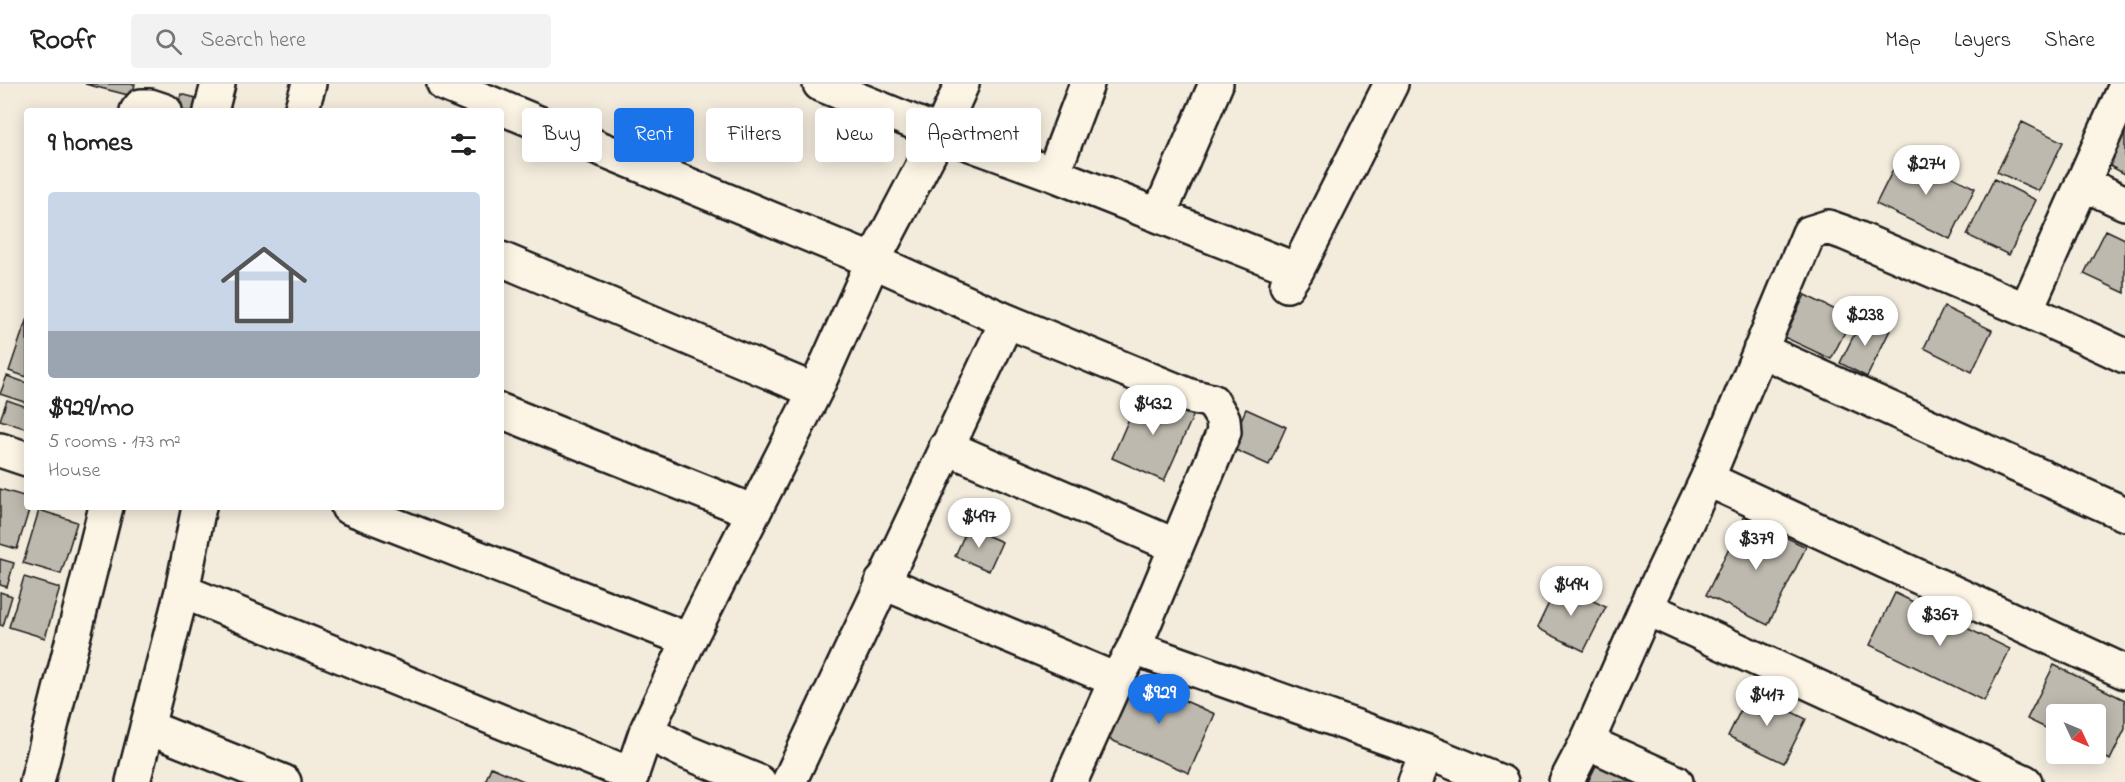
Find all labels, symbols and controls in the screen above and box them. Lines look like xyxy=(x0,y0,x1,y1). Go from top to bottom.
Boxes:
search box xyxy=(131,14,551,68)
text: Roofr xyxy=(30,21,95,62)
icon: search xyxy=(152,25,185,58)
text: Search here xyxy=(200,25,306,57)
text: Map xyxy=(1885,26,1921,56)
text: Layers xyxy=(1954,26,2011,56)
text: Share xyxy=(2044,26,2095,56)
chip: Buy xyxy=(522,108,602,162)
chip: Rent xyxy=(614,108,694,162)
chip: Filters xyxy=(706,108,803,162)
chip: New xyxy=(815,108,894,162)
chip: Apartment xyxy=(906,108,1041,162)
text: 9 homes xyxy=(48,125,133,163)
icon: filters xyxy=(447,128,480,161)
pin: $274 xyxy=(1890,145,1962,196)
text: $274 xyxy=(1907,150,1945,179)
icon: home xyxy=(210,231,318,339)
pin: $238 xyxy=(1829,296,1901,347)
text: $238 xyxy=(1846,301,1884,330)
pin: $432 xyxy=(1117,385,1189,436)
text: $929/mo xyxy=(48,390,134,428)
text: $432 xyxy=(1134,390,1172,419)
text: 5 rooms · 173 m² xyxy=(48,428,181,457)
text: House xyxy=(48,457,101,486)
pin: $497 xyxy=(943,498,1015,549)
text: $497 xyxy=(962,503,996,532)
pin: $379 xyxy=(1720,520,1792,571)
text: $379 xyxy=(1739,525,1773,554)
pin: $494 xyxy=(1535,566,1607,617)
text: $494 xyxy=(1554,571,1588,600)
pin: $367 xyxy=(1904,596,1976,647)
text: $367 xyxy=(1921,601,1959,630)
pin: $929 xyxy=(1123,674,1195,725)
pin: $417 xyxy=(1731,676,1803,727)
text: $929 xyxy=(1142,679,1176,708)
text: $417 xyxy=(1750,681,1784,710)
north arrow xyxy=(2046,704,2106,764)
map controls xyxy=(2046,704,2106,764)

